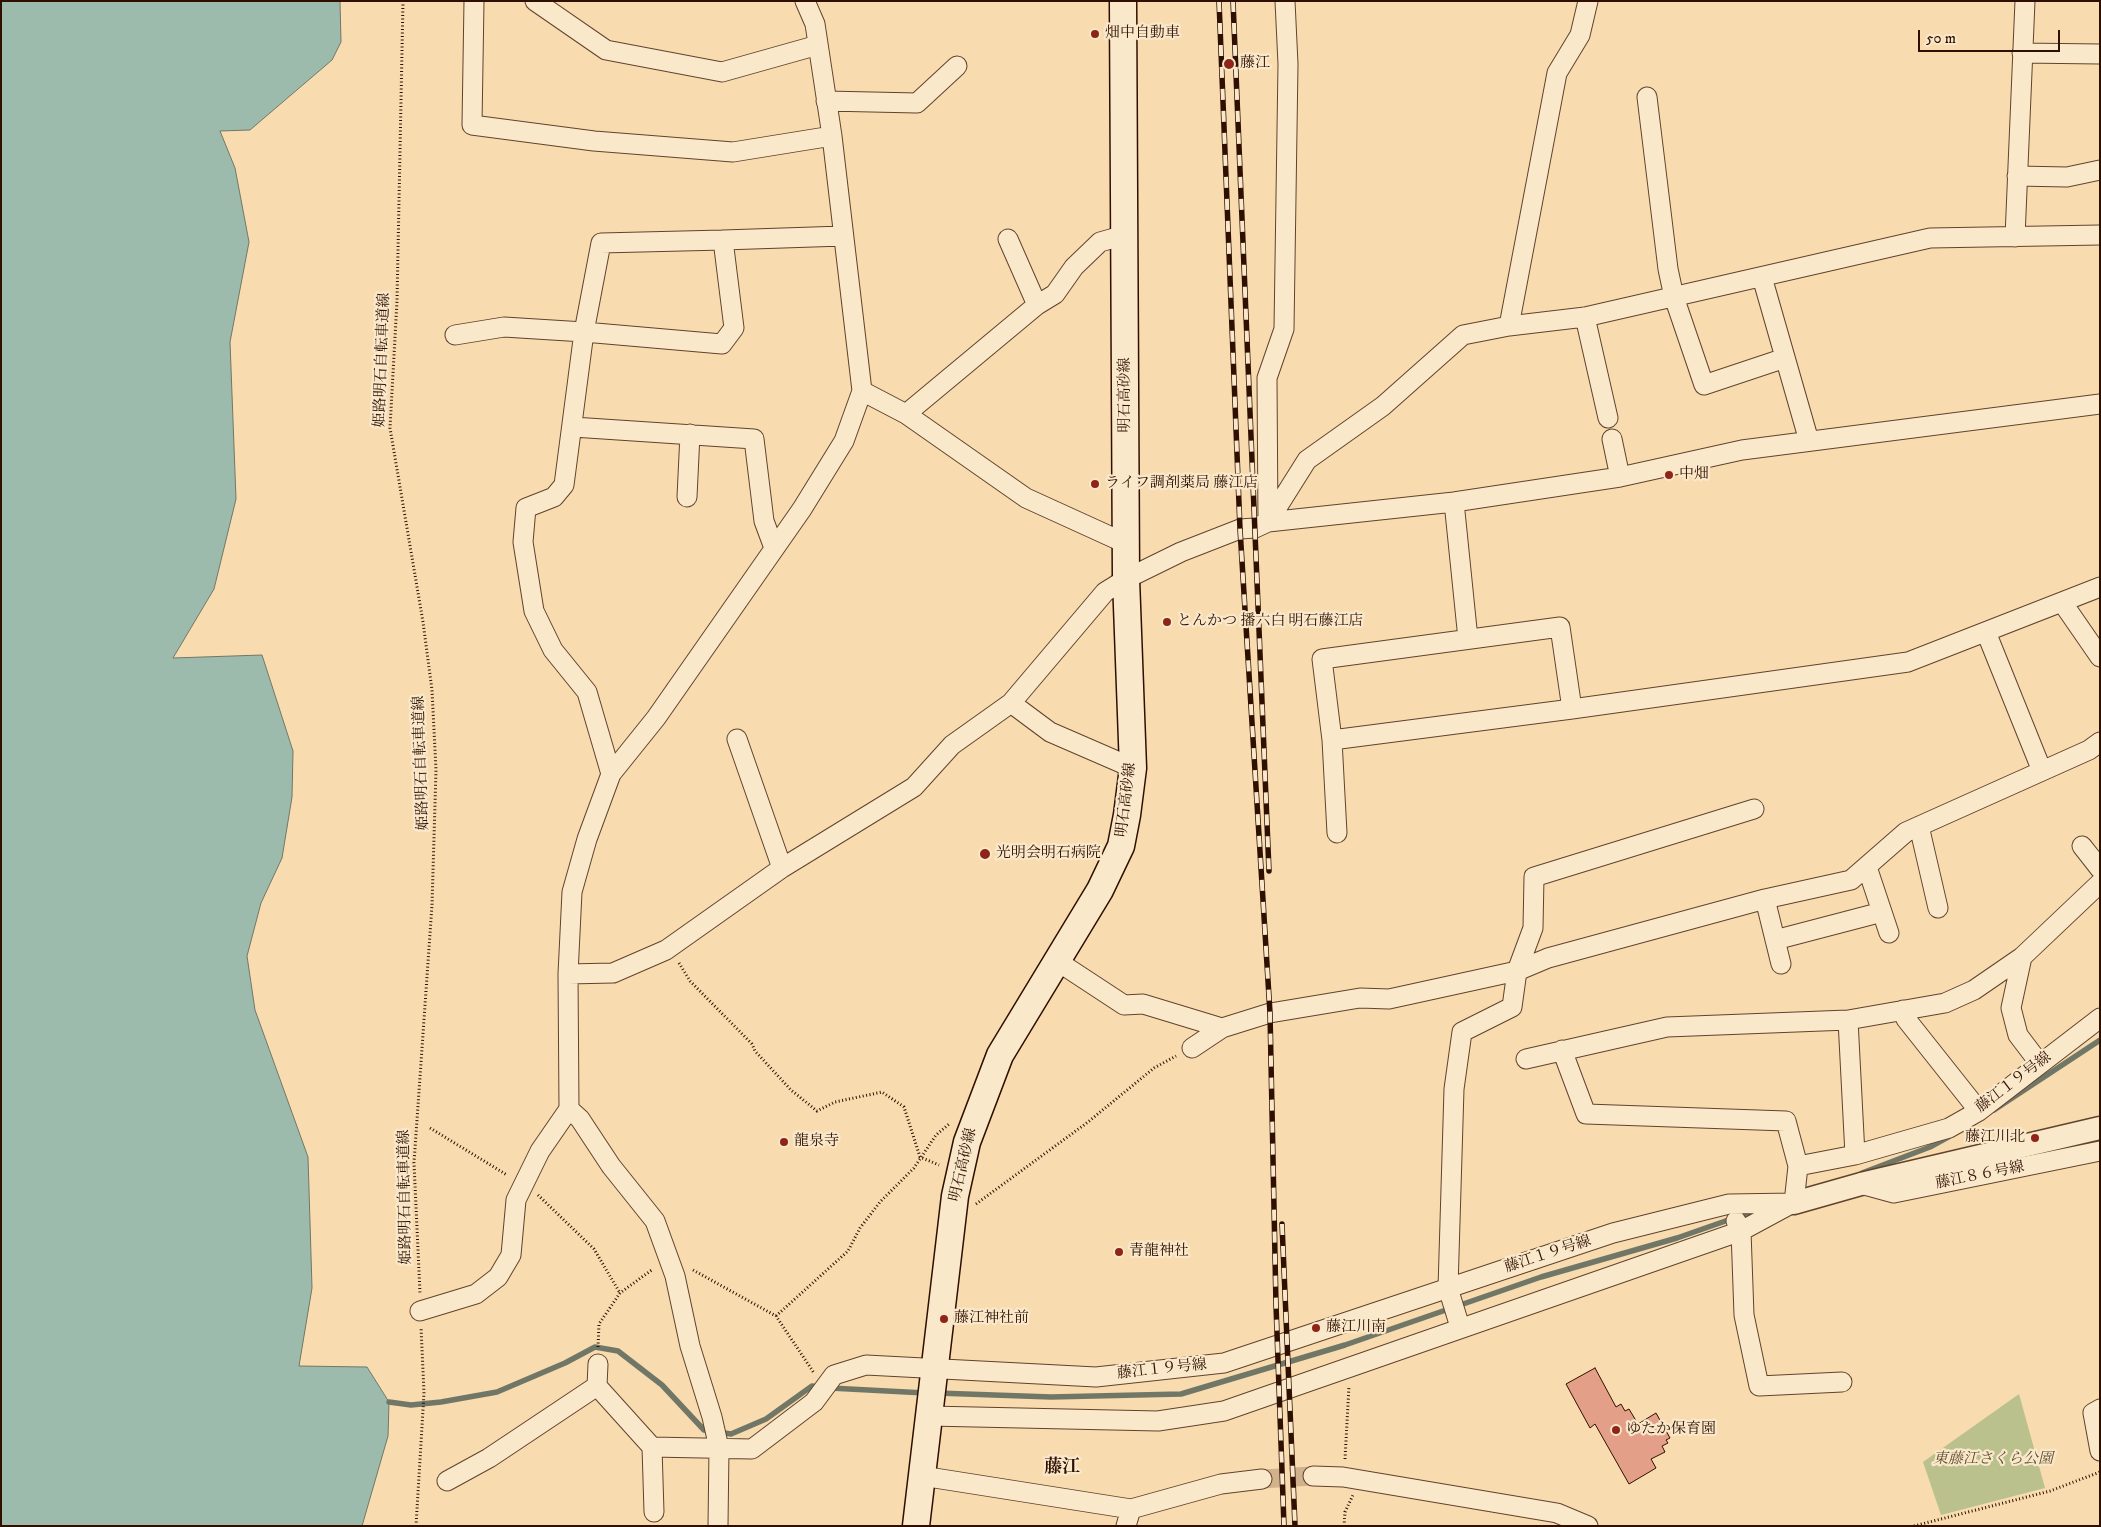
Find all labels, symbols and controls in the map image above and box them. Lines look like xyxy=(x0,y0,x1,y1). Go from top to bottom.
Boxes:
scale bar xyxy=(1921,20,2064,52)
place label: 畑中自動車 xyxy=(1105,25,1180,43)
marker: 畑中自動車 xyxy=(1089,28,1101,40)
text: 50 m xyxy=(1926,29,1956,48)
place label: 藤江 xyxy=(1240,55,1270,73)
marker: 藤江 xyxy=(1222,57,1236,71)
street label: 姫路明石自転車道線 xyxy=(372,292,394,428)
street label: 明石高砂線 xyxy=(1117,358,1135,432)
place label: 中畑 xyxy=(1679,466,1709,484)
marker: 中畑 xyxy=(1663,469,1675,481)
place label: ライフ調剤薬局 藤江店 xyxy=(1105,475,1258,493)
marker: ライフ調剤薬局 藤江店 xyxy=(1089,478,1101,490)
place label: とんかつ 播六白 明石藤江店 xyxy=(1177,613,1363,631)
marker: とんかつ 播六白 明石藤江店 xyxy=(1161,616,1173,628)
street label: 姫路明石自転車道線 xyxy=(411,695,433,831)
street label: 明石高砂線 xyxy=(1113,762,1141,838)
place label: 光明会明石病院 xyxy=(996,845,1101,863)
marker: 光明会明石病院 xyxy=(978,847,992,861)
street label: 藤江１９号線 xyxy=(1973,1049,2055,1117)
street label: 明石高砂線 xyxy=(947,1126,981,1204)
street label: 姫路明石自転車道線 xyxy=(396,1129,416,1265)
place label: 藤江川北 xyxy=(1965,1129,2025,1147)
marker: 藤江川北 xyxy=(2029,1132,2041,1144)
place label: 龍泉寺 xyxy=(794,1133,839,1151)
marker: 龍泉寺 xyxy=(778,1136,790,1148)
street label: 藤江８６号線 xyxy=(1934,1159,2026,1193)
street label: 藤江１９号線 xyxy=(1502,1233,1594,1277)
place label: 青龍神社 xyxy=(1129,1243,1189,1261)
marker: 青龍神社 xyxy=(1113,1246,1125,1258)
place label: 藤江神社前 xyxy=(954,1310,1029,1328)
marker: 藤江神社前 xyxy=(938,1313,950,1325)
place label: 藤江川南 xyxy=(1326,1319,1386,1337)
marker: 藤江川南 xyxy=(1310,1322,1322,1334)
street label: 藤江１９号線 xyxy=(1116,1356,1208,1384)
place label: ゆたか保育園 xyxy=(1626,1421,1716,1439)
marker: ゆたか保育園 xyxy=(1610,1424,1622,1436)
park label: 東藤江さくら公園 xyxy=(1933,1451,2053,1469)
district label: 藤江 xyxy=(1044,1457,1080,1479)

